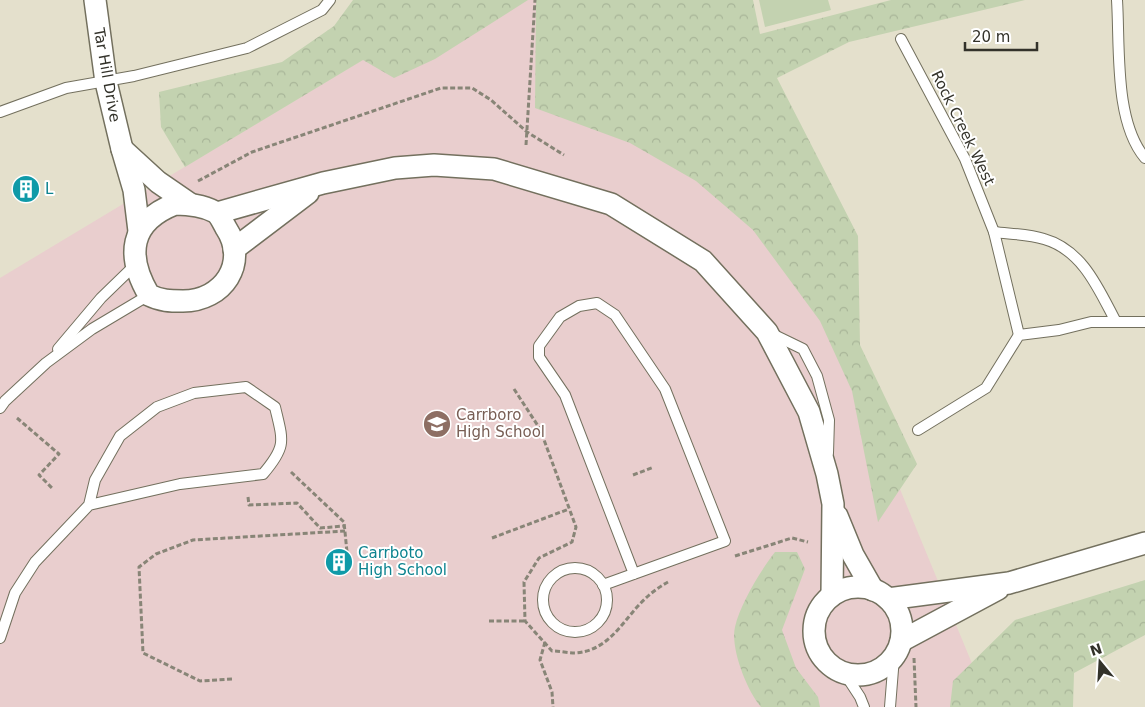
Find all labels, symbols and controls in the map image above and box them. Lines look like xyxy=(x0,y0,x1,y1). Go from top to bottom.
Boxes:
scale bar xyxy=(965,20,1038,52)
street label: Tar Hill Drive xyxy=(90,25,124,124)
text: 20 m xyxy=(972,28,1010,46)
street label: Rock Creek West xyxy=(927,68,999,189)
building icon: L xyxy=(11,174,41,204)
place label: L xyxy=(45,180,54,198)
place label: Carrboro High School xyxy=(456,406,545,441)
school or university icon: Carrboro High School xyxy=(422,409,452,439)
place label: Carrboto High School xyxy=(358,544,447,579)
building icon: Carrboto High School xyxy=(324,547,354,577)
north arrow xyxy=(1075,637,1125,687)
text: N xyxy=(1088,640,1104,659)

